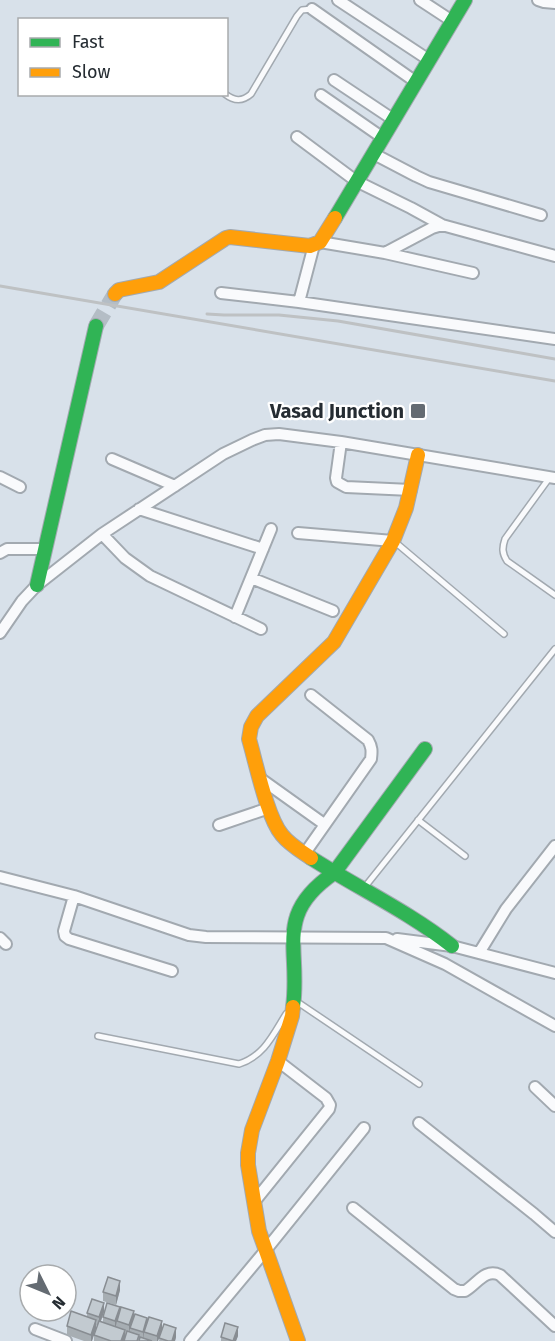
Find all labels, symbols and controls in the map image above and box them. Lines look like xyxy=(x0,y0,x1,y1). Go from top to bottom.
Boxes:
legend xyxy=(18,18,228,96)
text: Fast xyxy=(72,31,105,53)
text: Slow xyxy=(72,61,111,83)
place label: Vasad Junction xyxy=(269,399,404,423)
marker: Vasad Junction xyxy=(409,402,427,420)
north arrow xyxy=(18,1263,78,1323)
text: N xyxy=(48,1293,69,1313)

